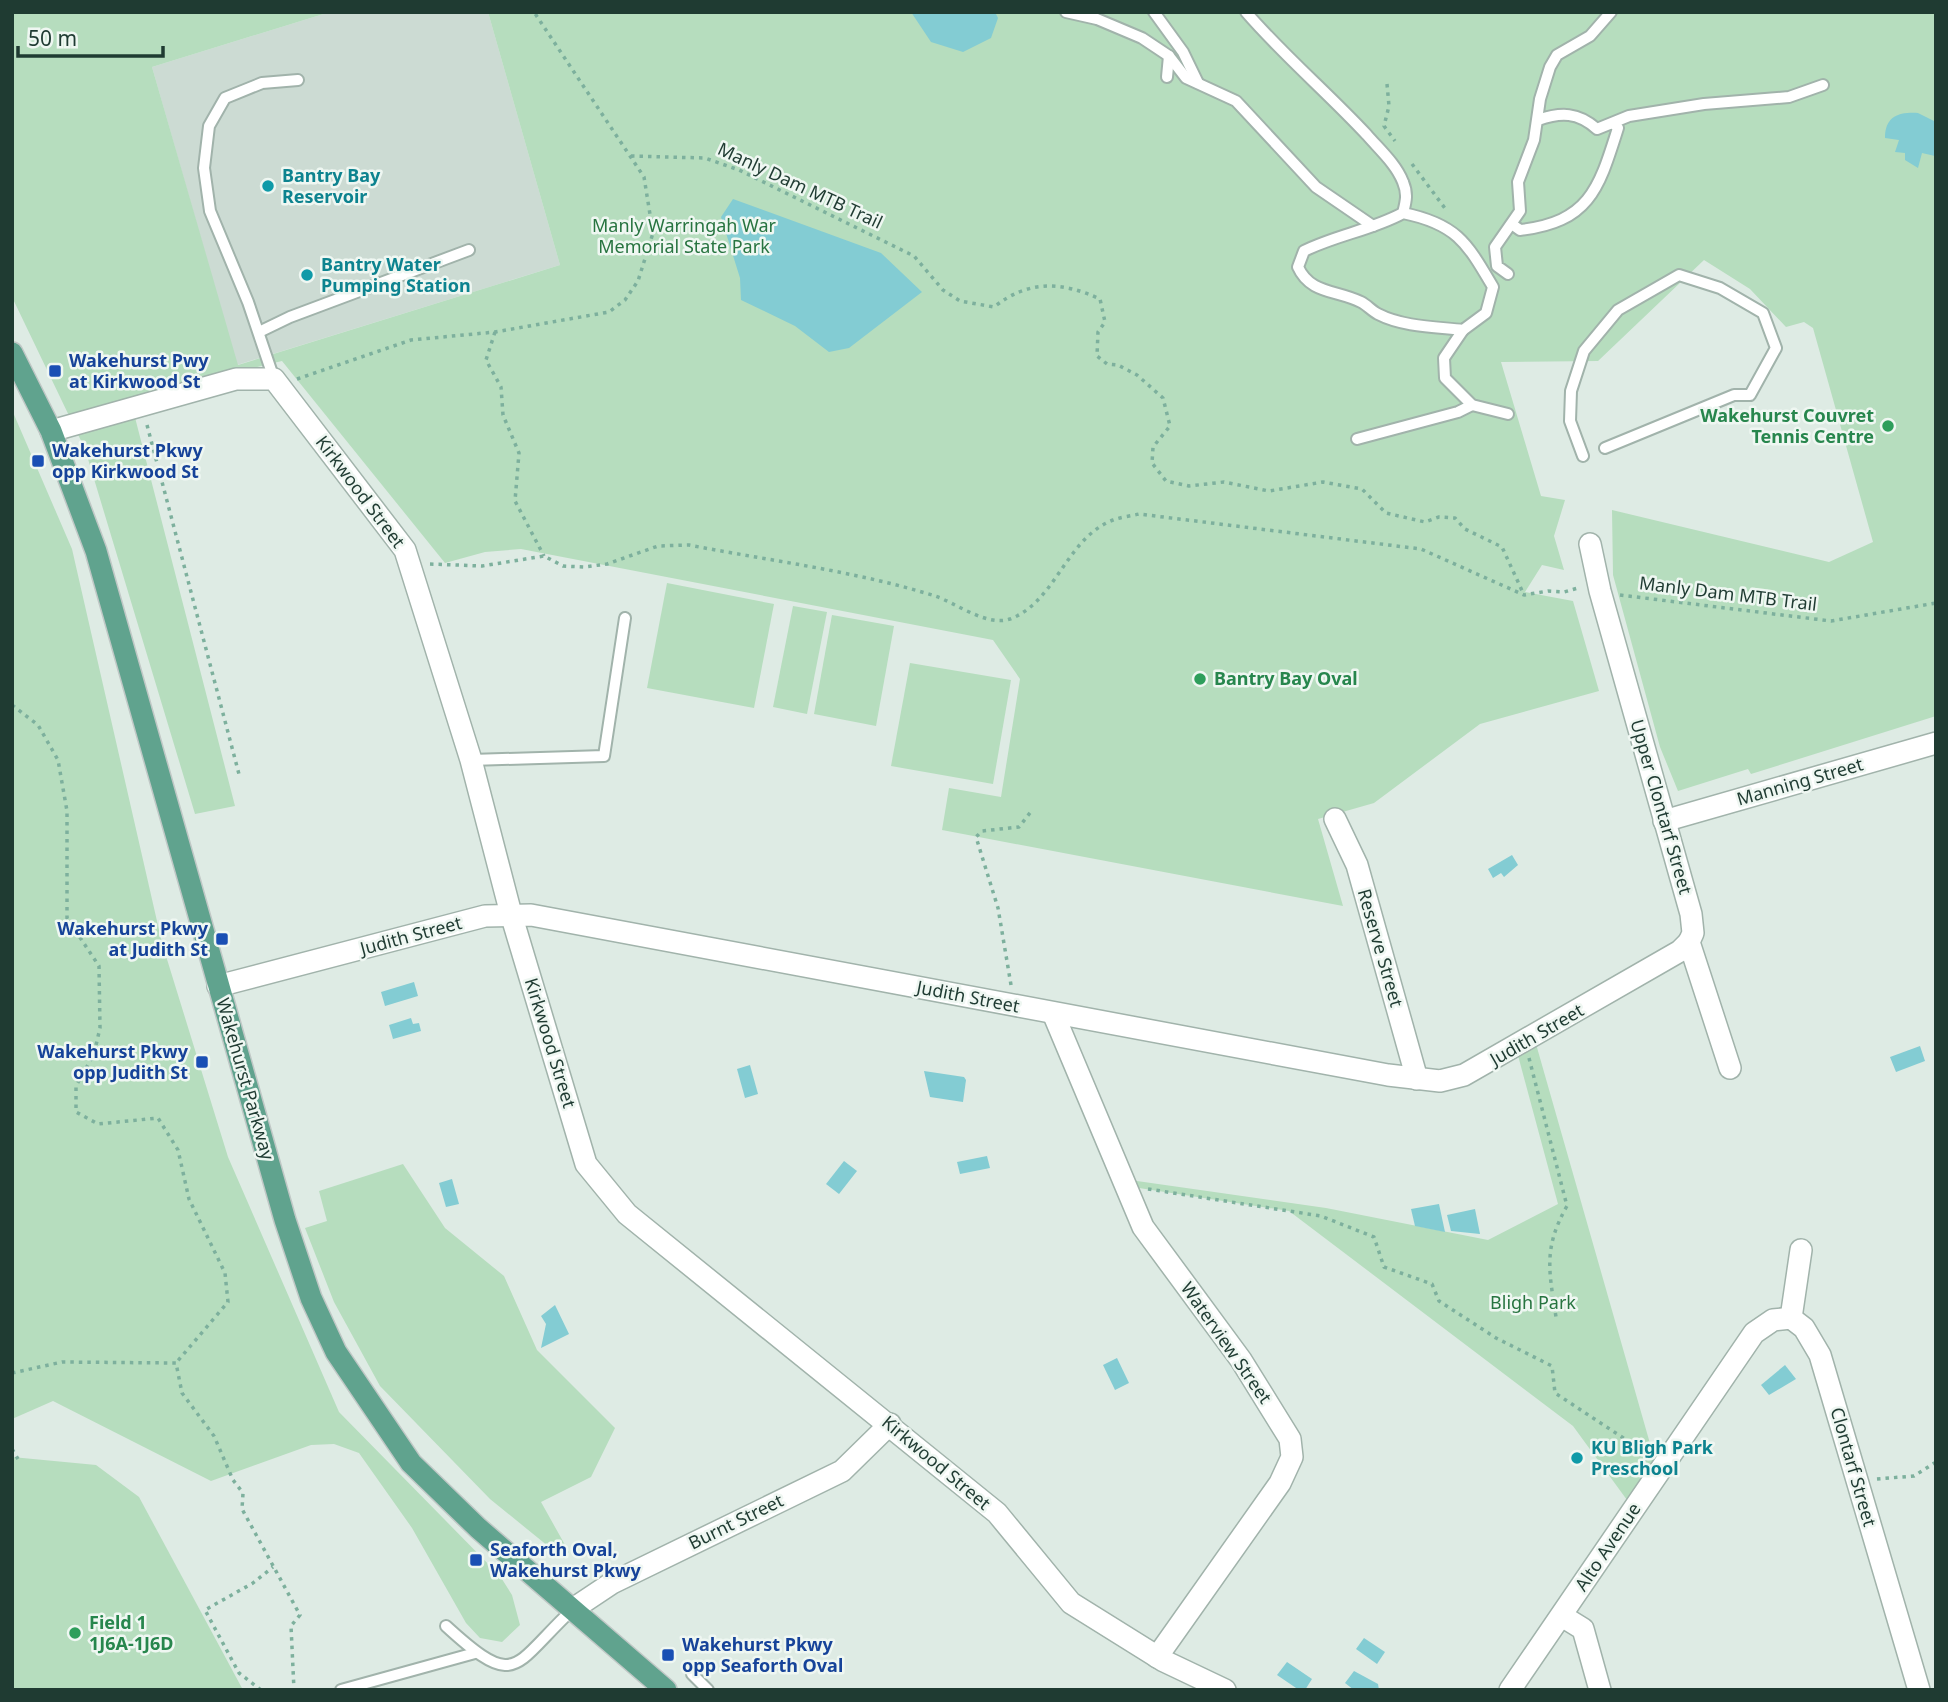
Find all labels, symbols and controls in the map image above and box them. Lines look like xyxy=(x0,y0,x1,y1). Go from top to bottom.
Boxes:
scale bar xyxy=(18,14,163,58)
text: 50 m xyxy=(28,24,77,52)
street label: Manly Dam MTB Trail xyxy=(714,136,887,234)
place label: Bantry Bay Reservoir xyxy=(282,163,381,208)
marker: Bantry Bay Reservoir xyxy=(260,178,276,194)
park label: Manly Warringah War Memorial State Park xyxy=(592,213,777,258)
place label: Bantry Water Pumping Station xyxy=(321,252,471,297)
marker: Bantry Water Pumping Station xyxy=(299,267,315,283)
place label: Wakehurst Pwy at Kirkwood St xyxy=(69,348,209,393)
marker: Wakehurst Pwy at Kirkwood St xyxy=(47,363,63,379)
place label: Wakehurst Couvret Tennis Centre xyxy=(1700,403,1874,448)
marker: Wakehurst Couvret Tennis Centre xyxy=(1880,418,1896,434)
street label: Kirkwood Street xyxy=(311,430,411,553)
place label: Wakehurst Pkwy opp Kirkwood St xyxy=(52,438,203,483)
marker: Wakehurst Pkwy opp Kirkwood St xyxy=(30,453,46,469)
street label: Manly Dam MTB Trail xyxy=(1638,570,1818,616)
place label: Bantry Bay Oval xyxy=(1214,666,1358,690)
marker: Bantry Bay Oval xyxy=(1192,671,1208,687)
street label: Upper Clontarf Street xyxy=(1626,717,1699,897)
street label: Manning Street xyxy=(1734,751,1866,811)
street label: Reserve Street xyxy=(1353,886,1409,1010)
street label: Judith Street xyxy=(355,910,465,961)
place label: Wakehurst Pkwy at Judith St xyxy=(57,916,209,961)
marker: Wakehurst Pkwy at Judith St xyxy=(214,931,230,947)
street label: Judith Street xyxy=(913,974,1022,1018)
street label: Kirkwood Street xyxy=(520,975,582,1111)
street label: Wakehurst Parkway xyxy=(211,995,281,1163)
street label: Judith Street xyxy=(1484,997,1588,1072)
place label: Wakehurst Pkwy opp Judith St xyxy=(37,1039,189,1084)
marker: Wakehurst Pkwy opp Judith St xyxy=(194,1054,210,1070)
street label: Waterview Street xyxy=(1176,1277,1278,1408)
park label: Bligh Park xyxy=(1490,1290,1576,1314)
street label: Clontarf Street xyxy=(1825,1404,1883,1530)
street label: Kirkwood Street xyxy=(877,1410,996,1515)
place label: KU Bligh Park Preschool xyxy=(1591,1435,1714,1480)
marker: KU Bligh Park Preschool xyxy=(1569,1450,1585,1466)
street label: Burnt Street xyxy=(684,1488,787,1554)
street label: Alto Avenue xyxy=(1569,1498,1645,1595)
place label: Seaforth Oval, Wakehurst Pkwy xyxy=(490,1537,641,1582)
marker: Seaforth Oval, Wakehurst Pkwy xyxy=(468,1552,484,1568)
place label: Field 1 1J6A-1J6D xyxy=(89,1610,174,1655)
marker: Field 1 1J6A-1J6D xyxy=(67,1625,83,1641)
place label: Wakehurst Pkwy opp Seaforth Oval xyxy=(682,1632,843,1677)
marker: Wakehurst Pkwy opp Seaforth Oval xyxy=(660,1647,676,1663)

